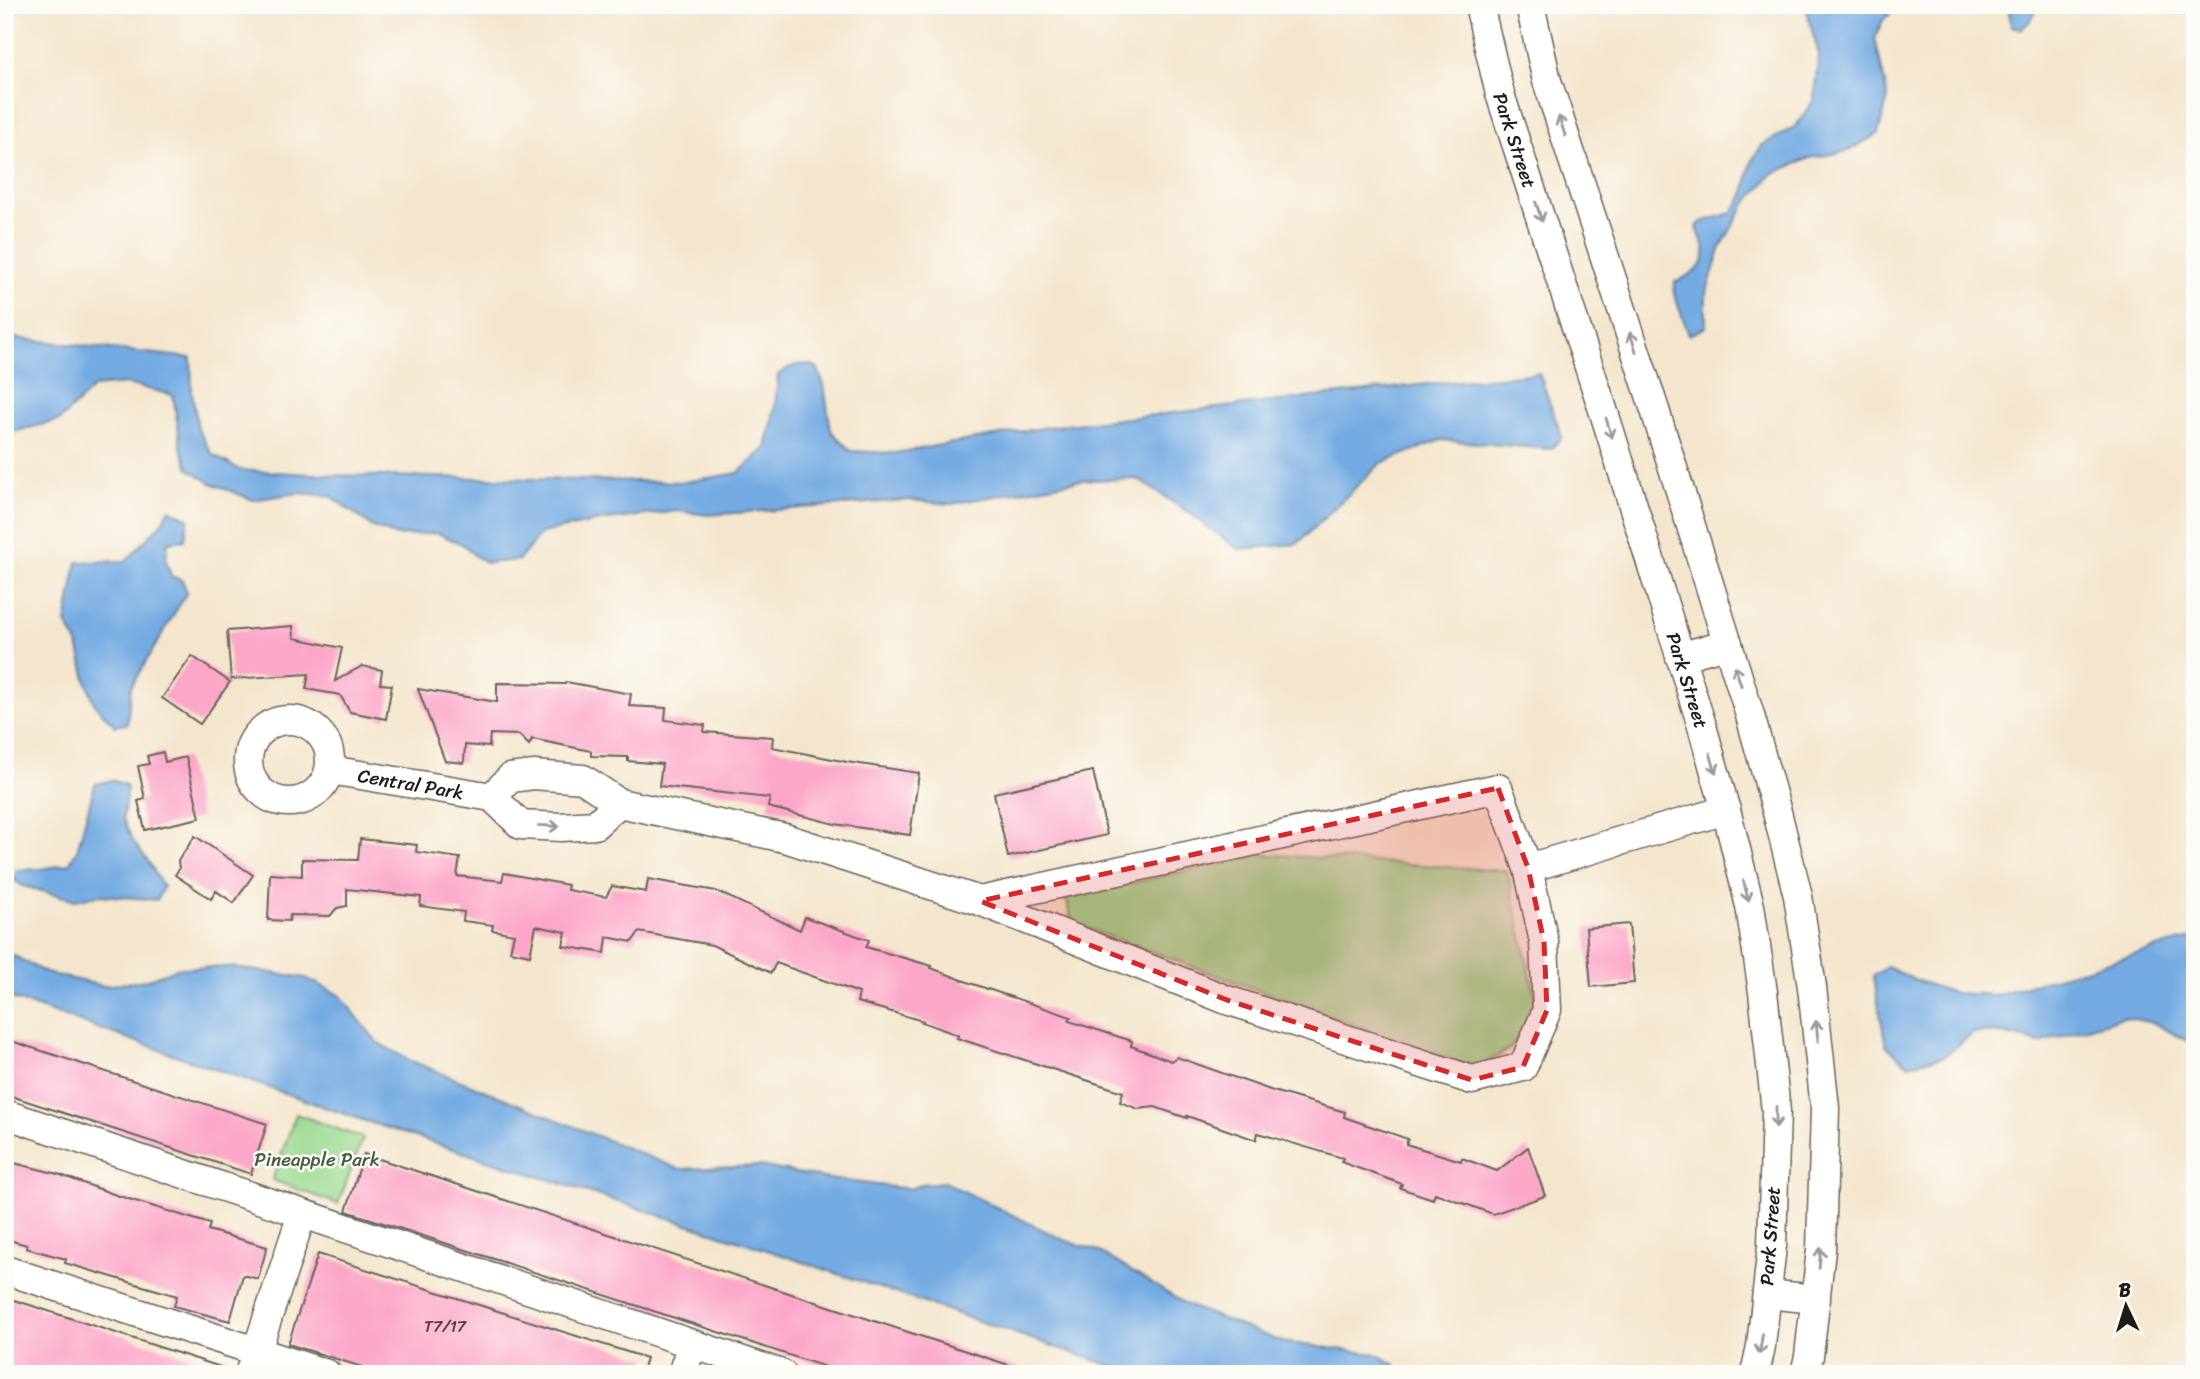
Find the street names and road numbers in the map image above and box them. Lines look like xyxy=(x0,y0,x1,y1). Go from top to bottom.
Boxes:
street label: Park Street xyxy=(1484,88,1546,192)
street label: Park Street xyxy=(1657,628,1718,733)
street label: Central Park xyxy=(355,758,466,809)
street label: Park Street xyxy=(1750,1185,1790,1287)

